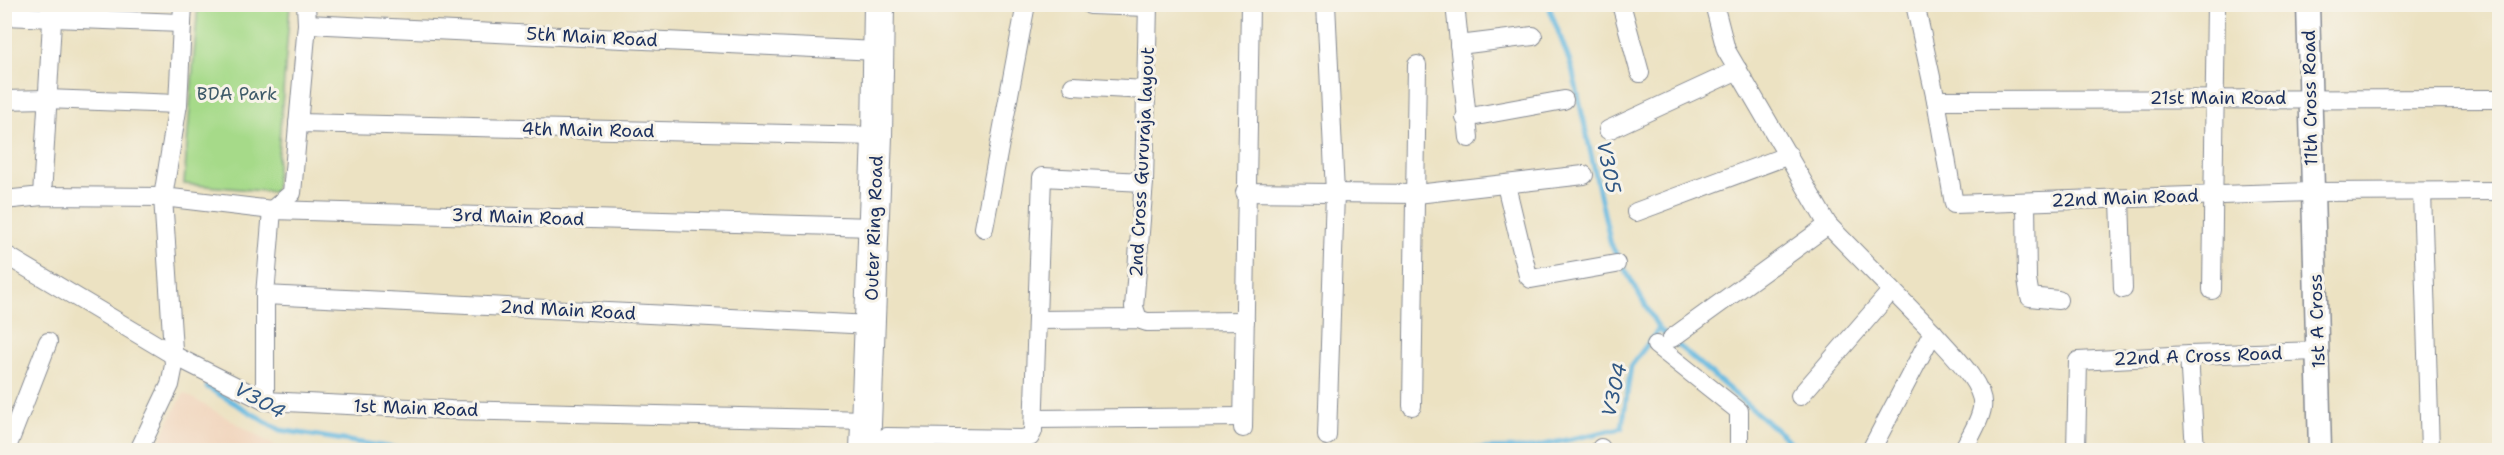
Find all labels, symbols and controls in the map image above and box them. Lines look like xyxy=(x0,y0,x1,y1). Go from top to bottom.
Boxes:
street label: 5th Main Road xyxy=(526,22,658,52)
street label: 11th Cross Road xyxy=(2297,30,2323,166)
street label: 2nd Cross Gururaja layout xyxy=(1124,46,1160,278)
park label: BDA Park xyxy=(197,82,277,106)
street label: 21st Main Road xyxy=(2150,86,2286,110)
street label: 4th Main Road xyxy=(521,117,655,143)
water label: V305 xyxy=(1591,138,1627,196)
street label: Outer Ring Road xyxy=(859,155,889,301)
street label: 22nd Main Road xyxy=(2051,183,2199,213)
street label: 3rd Main Road xyxy=(451,203,585,231)
street label: 1st A Cross xyxy=(2303,273,2331,369)
street label: 2nd Main Road xyxy=(499,294,637,326)
street label: 22nd A Cross Road xyxy=(2113,341,2283,371)
water label: V304 xyxy=(1595,361,1633,419)
water label: V304 xyxy=(230,375,290,425)
street label: 1st Main Road xyxy=(353,394,479,422)

